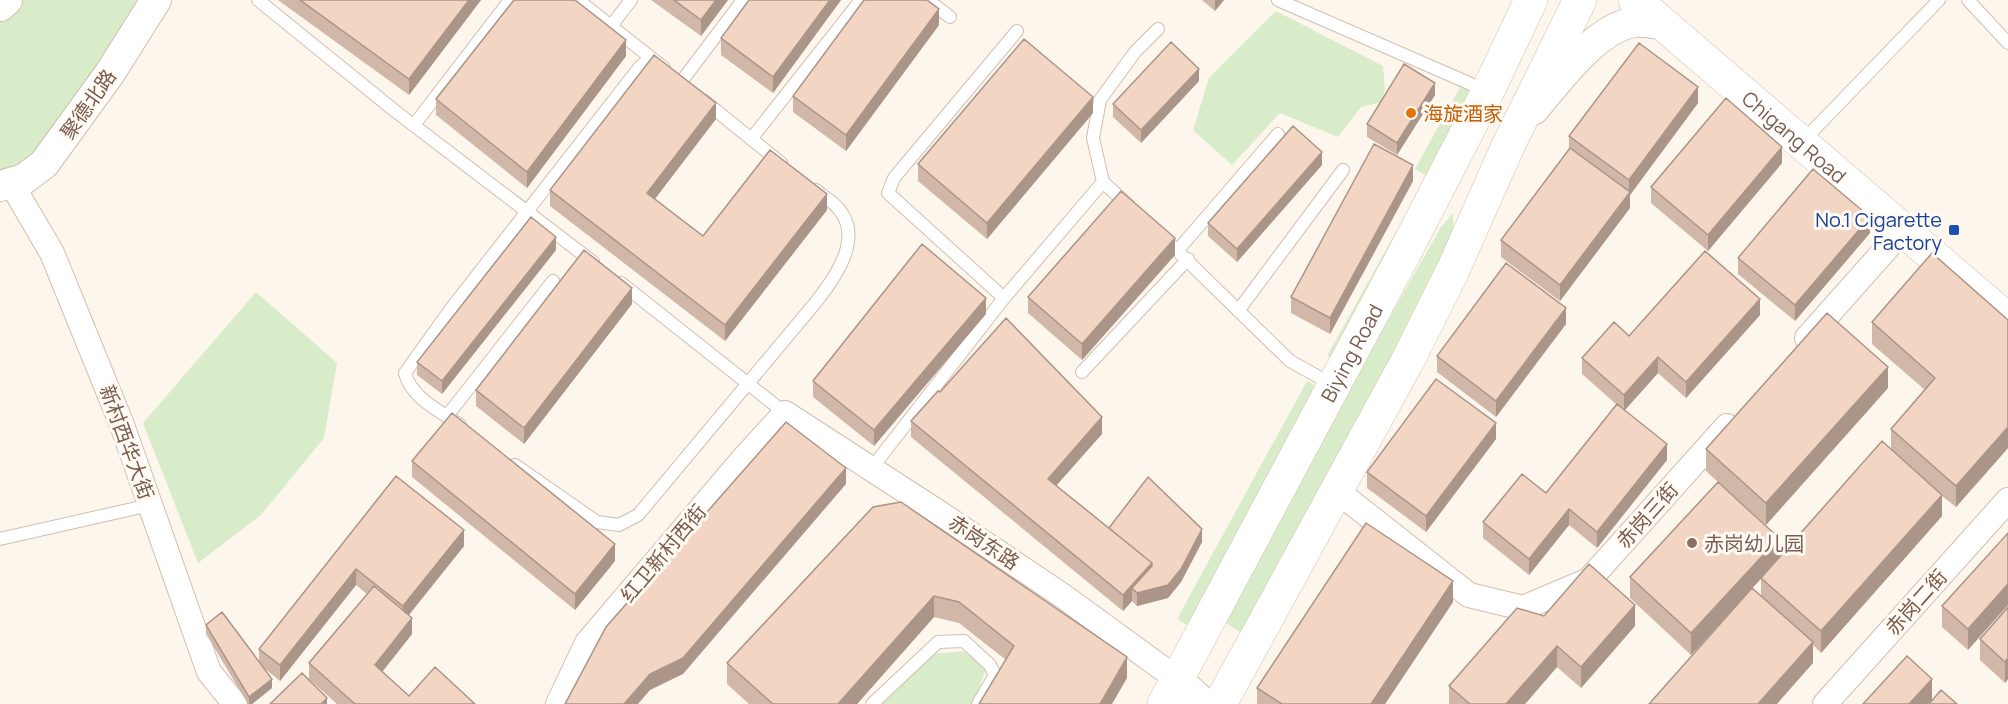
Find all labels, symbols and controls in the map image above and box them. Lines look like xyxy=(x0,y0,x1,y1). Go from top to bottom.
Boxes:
street label: 聚德北路 xyxy=(54,63,122,145)
street label: Chigang Road xyxy=(1737,84,1852,189)
place label: 海旋酒家 xyxy=(1423,100,1503,127)
marker: 海旋酒家 xyxy=(1404,106,1418,120)
place label: No.1 Cigarette Factory xyxy=(1815,206,1942,256)
marker: No.1 Cigarette Factory xyxy=(1947,223,1961,237)
street label: Biying Road xyxy=(1314,299,1388,407)
street label: 新村西华大街 xyxy=(94,381,160,503)
street label: 赤岗三街 xyxy=(1610,476,1684,554)
street label: 红卫新村西街 xyxy=(614,498,712,608)
street label: 赤岗东路 xyxy=(943,508,1025,576)
place label: 赤岗幼儿园 xyxy=(1704,530,1804,557)
marker: 赤岗幼儿园 xyxy=(1685,536,1699,550)
street label: 赤岗二街 xyxy=(1879,563,1953,641)

